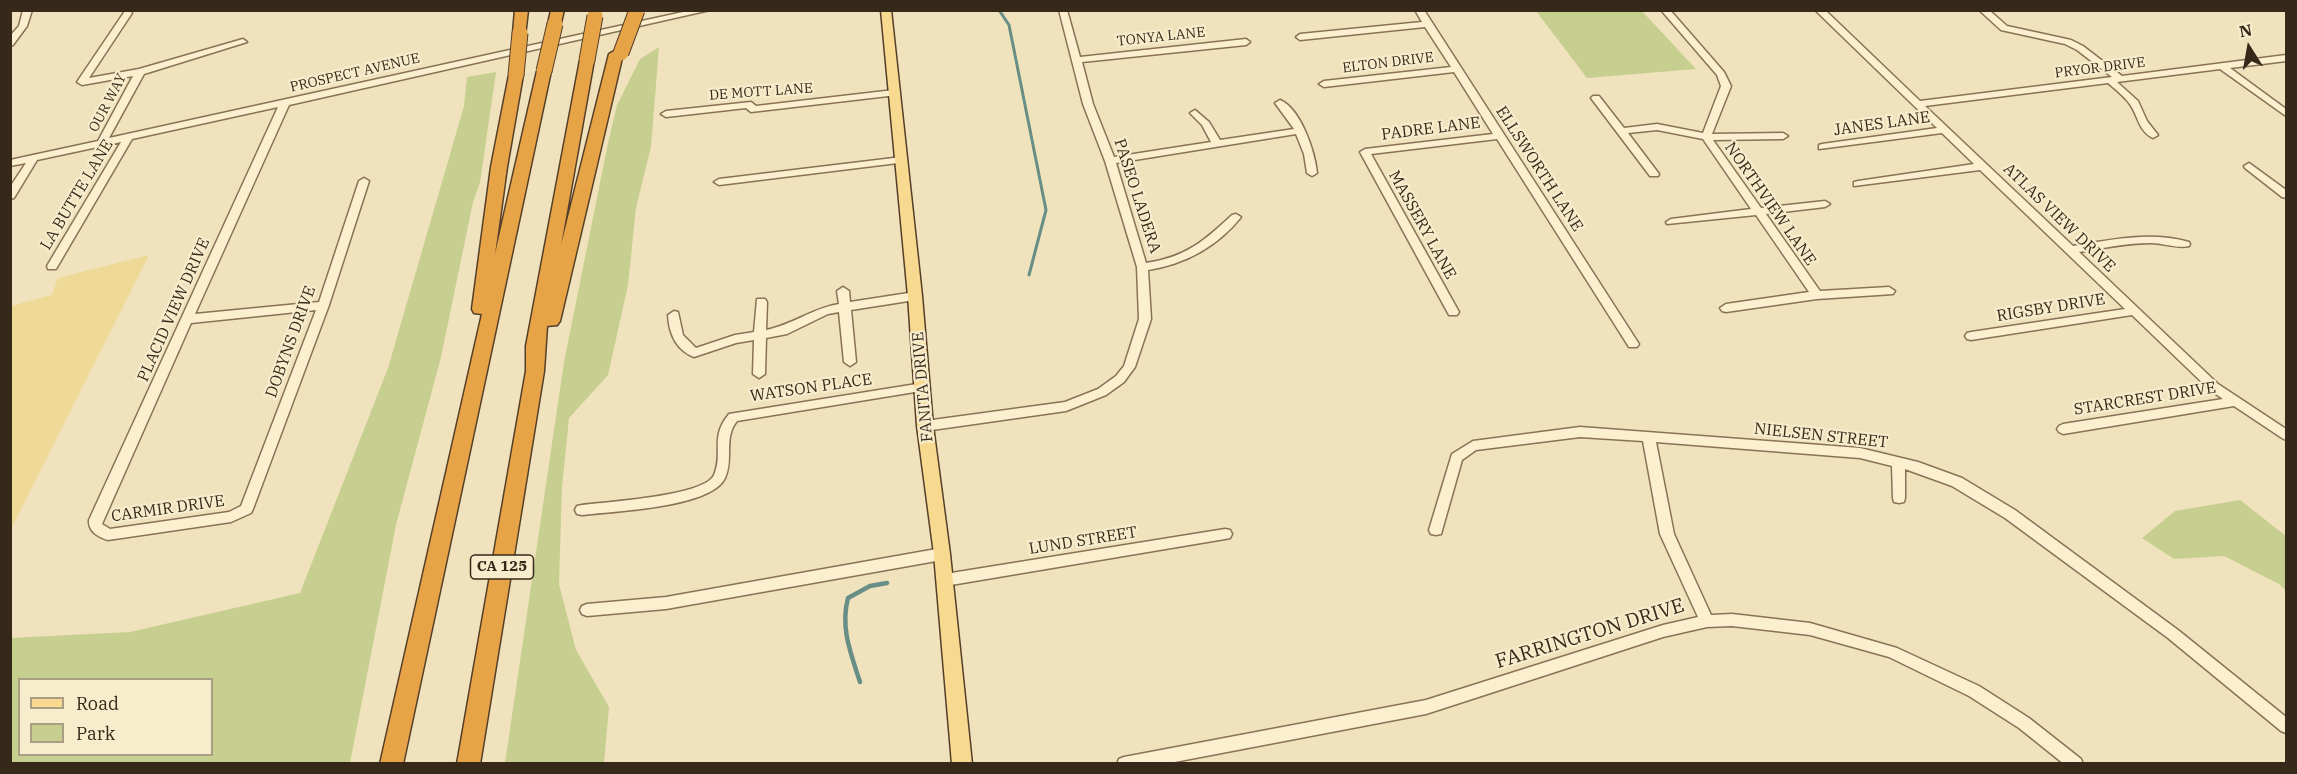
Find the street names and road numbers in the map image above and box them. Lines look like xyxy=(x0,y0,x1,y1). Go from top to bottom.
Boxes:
street label: TONYA LANE xyxy=(1116,24,1206,50)
street label: ELTON DRIVE xyxy=(1341,49,1435,77)
street label: PROSPECT AVENUE xyxy=(288,50,422,96)
street label: PRYOR DRIVE xyxy=(2054,54,2146,82)
street label: OUR WAY xyxy=(86,71,130,135)
street label: DE MOTT LANE xyxy=(709,80,813,104)
street label: ELLSWORTH LANE xyxy=(1491,103,1587,235)
street label: JANES LANE xyxy=(1833,108,1931,140)
street label: PADRE LANE xyxy=(1380,113,1482,145)
street label: LA BUTTE LANE xyxy=(36,136,118,254)
street label: PASEO LADERA xyxy=(1109,136,1165,256)
street label: NORTHVIEW LANE xyxy=(1720,139,1820,269)
street label: ATLAS VIEW DRIVE xyxy=(1999,160,2119,276)
street label: MASSERY LANE xyxy=(1384,167,1460,283)
street label: PLACID VIEW DRIVE xyxy=(134,235,214,385)
street label: DOBYNS DRIVE xyxy=(262,284,320,400)
street label: RIGSBY DRIVE xyxy=(1995,290,2107,326)
street label: FANITA DRIVE xyxy=(909,331,937,443)
street label: WATSON PLACE xyxy=(749,370,873,406)
street label: STARCREST DRIVE xyxy=(2073,378,2217,420)
street label: NIELSEN STREET xyxy=(1753,419,1889,453)
street label: CARMIR DRIVE xyxy=(110,492,226,526)
street label: LUND STREET xyxy=(1027,523,1139,559)
road number: CA 125 xyxy=(470,555,534,579)
street label: FARRINGTON DRIVE xyxy=(1493,594,1687,674)

